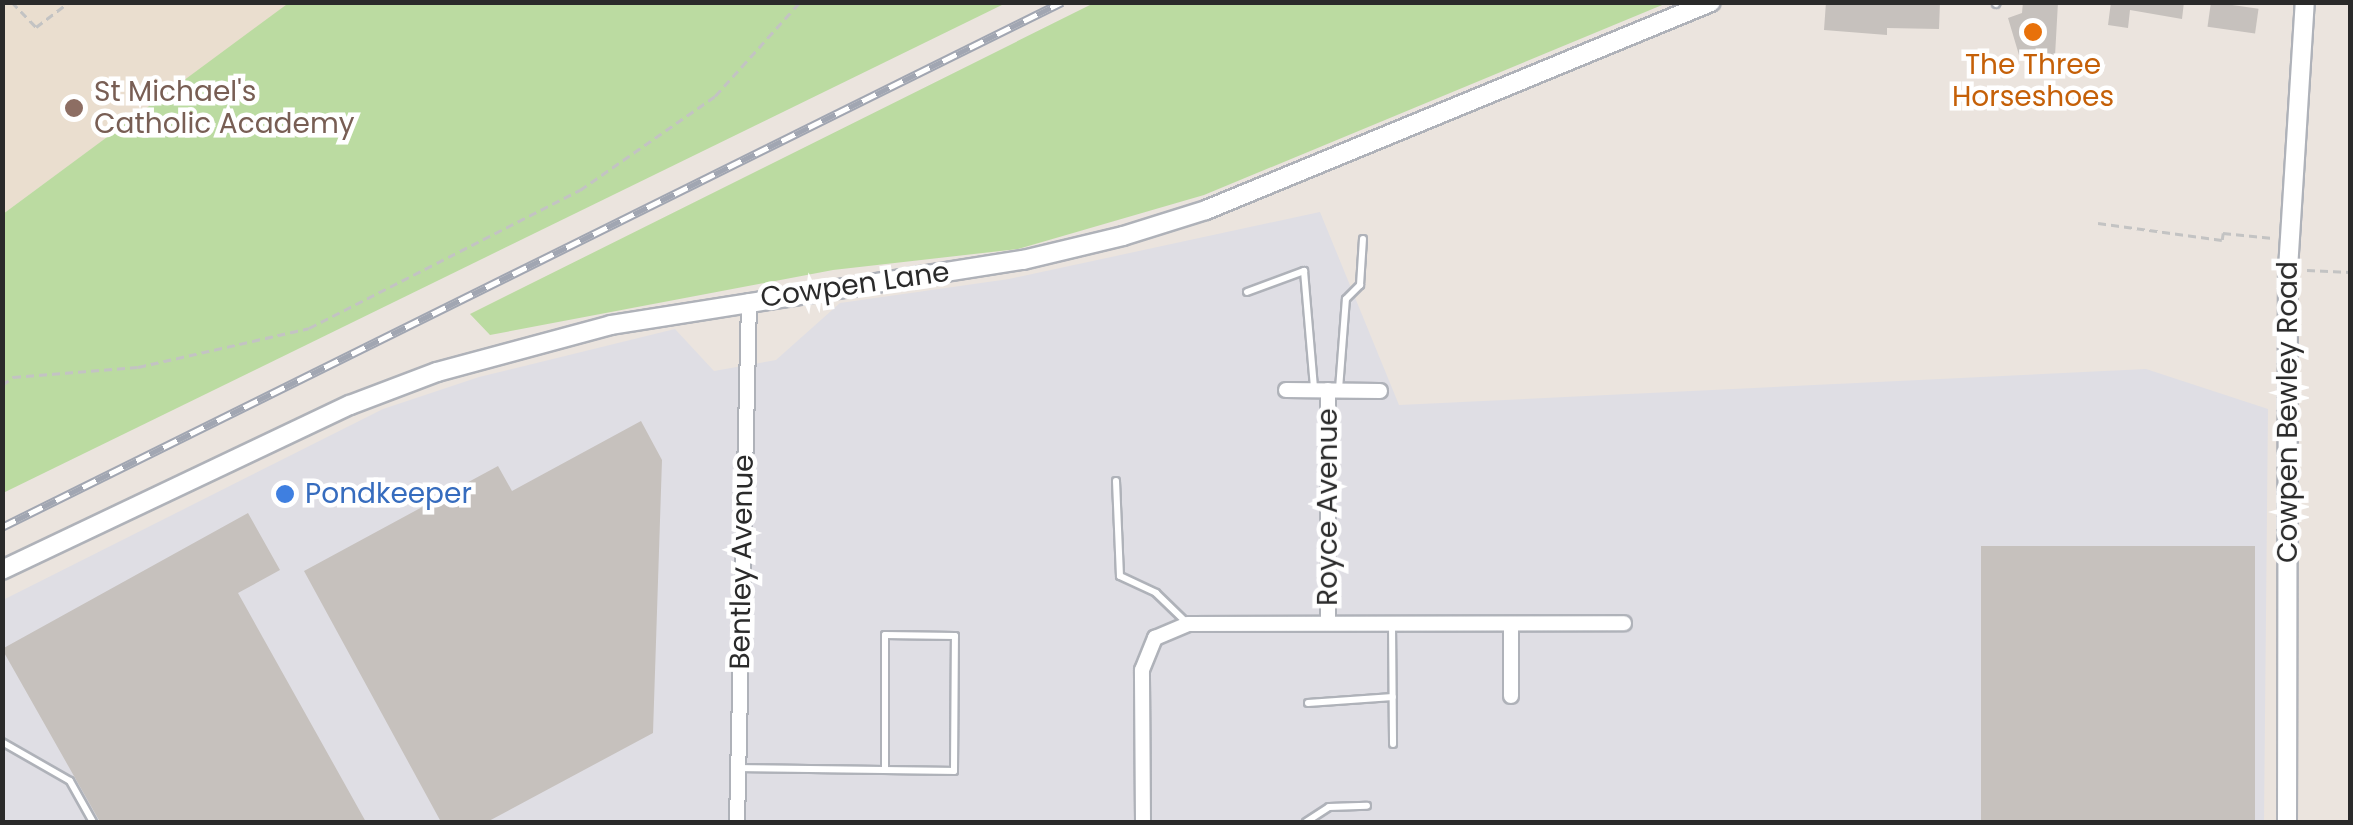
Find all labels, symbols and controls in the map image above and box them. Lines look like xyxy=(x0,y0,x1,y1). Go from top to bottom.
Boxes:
marker: The Three Horseshoes xyxy=(2022,21,2044,43)
place label: The Three Horseshoes xyxy=(1952,48,2114,114)
place label: St Michael's Catholic Academy xyxy=(94,75,355,141)
marker: St Michael's Catholic Academy xyxy=(63,97,85,119)
street label: Cowpen Lane xyxy=(758,255,952,315)
street label: Cowpen Bewley Road xyxy=(2271,261,2305,563)
street label: Royce Avenue xyxy=(1311,408,1345,606)
street label: Bentley Avenue xyxy=(723,454,761,670)
place label: Pondkeeper xyxy=(305,477,472,511)
marker: Pondkeeper xyxy=(274,483,296,505)

